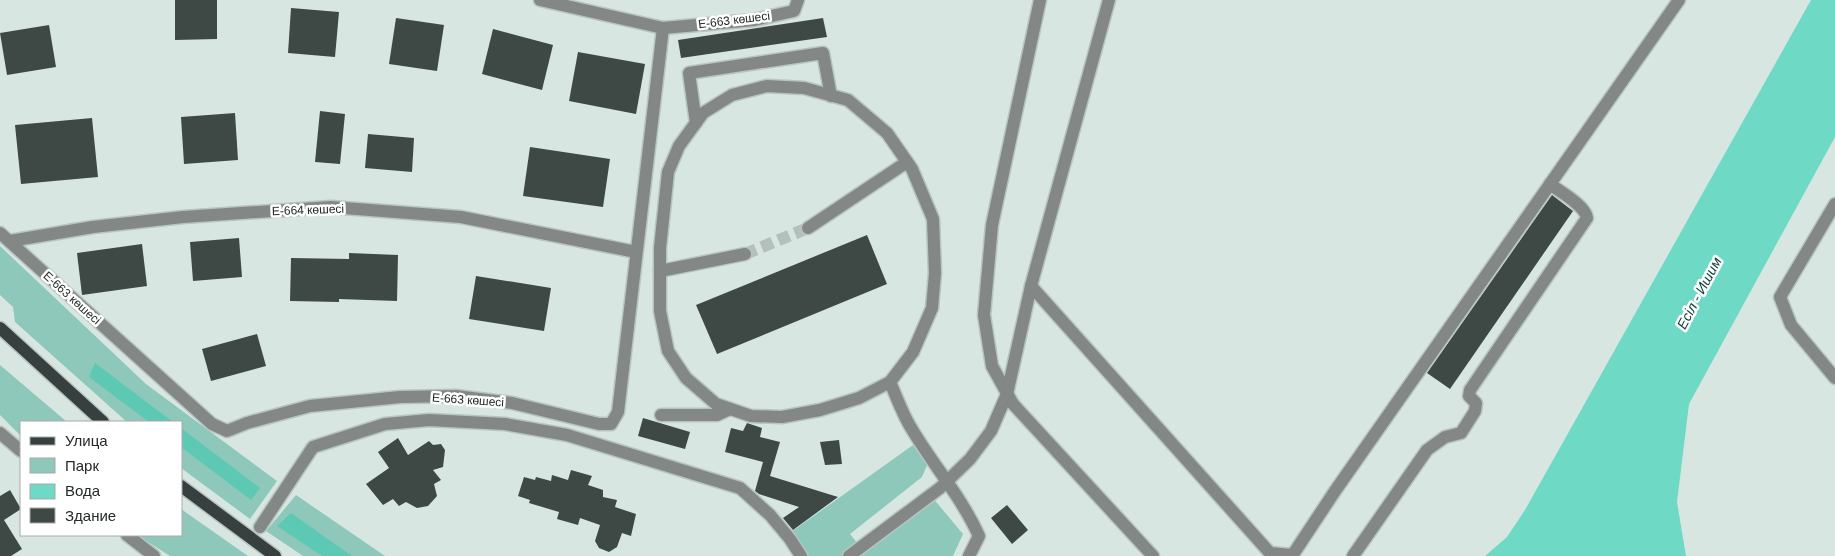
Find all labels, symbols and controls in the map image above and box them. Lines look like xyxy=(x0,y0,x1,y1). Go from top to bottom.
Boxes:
street label: Е-663 көшесі xyxy=(697,9,771,31)
street label: Е-664 көшесі xyxy=(272,202,344,218)
water label: Есіл - Ишим xyxy=(1673,254,1725,332)
street label: Е-663 көшесі xyxy=(40,269,104,327)
street label: Е-663 көшесі xyxy=(431,390,505,410)
legend xyxy=(20,421,182,536)
text: Улица xyxy=(65,432,108,449)
text: Парк xyxy=(65,457,99,474)
text: Вода xyxy=(65,482,101,499)
text: Здание xyxy=(65,507,116,524)

